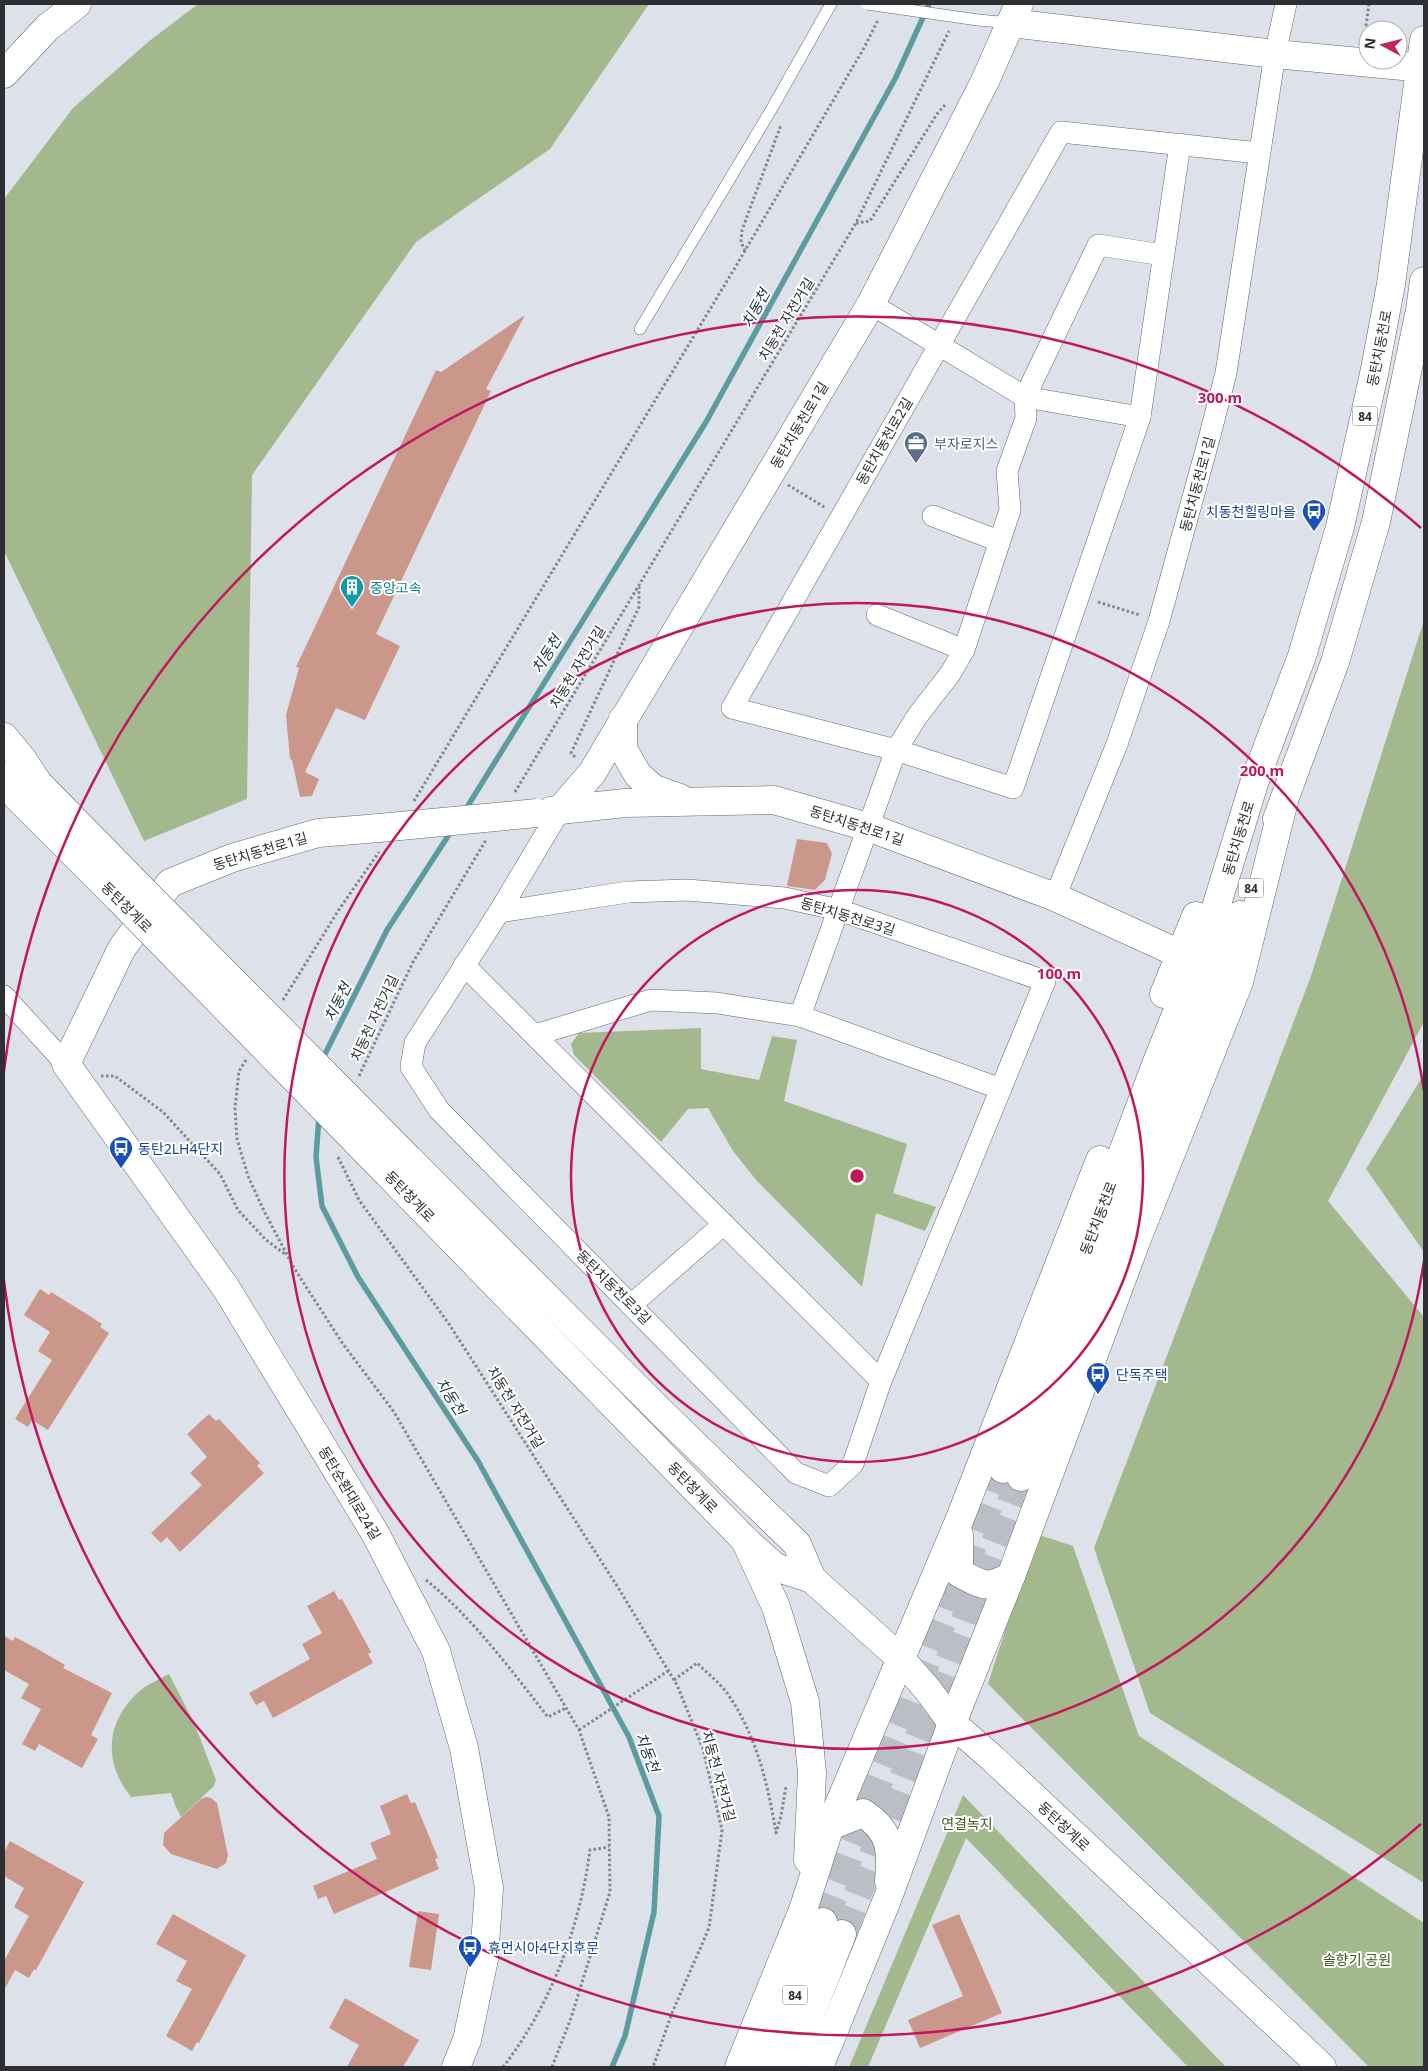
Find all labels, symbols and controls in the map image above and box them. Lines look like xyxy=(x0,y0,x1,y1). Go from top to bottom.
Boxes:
north arrow xyxy=(1358,20,1408,70)
text: N xyxy=(1359,37,1380,50)
street label: 치동천 자전거길 xyxy=(754,274,818,364)
water label: 치동천 xyxy=(736,283,775,331)
street label: 동탄치동천로 xyxy=(1362,308,1396,388)
street label: 동탄치동천로1길 xyxy=(766,378,832,472)
text: 300 m xyxy=(1198,387,1242,407)
street label: 동탄치동천로2길 xyxy=(851,394,917,488)
road number: 84 xyxy=(1352,406,1378,426)
office icon: 부자로지스 xyxy=(903,430,929,464)
place label: 부자로지스 xyxy=(934,434,999,453)
street label: 동탄치동천로1길 xyxy=(1175,434,1219,534)
bus stop icon: 치동천힐링마을 xyxy=(1301,498,1327,532)
place label: 치동천힐링마을 xyxy=(1206,502,1296,521)
building icon: 중앙고속 xyxy=(339,574,365,608)
place label: 중앙고속 xyxy=(370,578,422,597)
street label: 치동천 자전거길 xyxy=(545,622,609,712)
water label: 치동천 xyxy=(527,629,567,677)
text: 200 m xyxy=(1240,760,1284,780)
street label: 동탄치동천로 xyxy=(1218,798,1258,878)
street label: 동탄치동천로1길 xyxy=(807,801,907,849)
street label: 동탄치동천로1길 xyxy=(210,828,310,874)
street label: 동탄청계로 xyxy=(98,878,157,937)
road number: 84 xyxy=(1238,878,1264,898)
street label: 동탄치동천로3길 xyxy=(798,893,898,939)
text: 100 m xyxy=(1037,963,1081,983)
street label: 치동천 자전거길 xyxy=(346,971,402,1065)
water label: 치동천 xyxy=(319,977,356,1025)
bus stop icon: 동탄2LH4단지 xyxy=(108,1135,134,1169)
place label: 동탄2LH4단지 xyxy=(138,1139,223,1158)
street label: 동탄청계로 xyxy=(381,1166,439,1226)
centre of rings xyxy=(848,1167,866,1185)
street label: 동탄치동천로 xyxy=(1075,1178,1121,1257)
street label: 동탄치동천로3길 xyxy=(573,1246,655,1328)
bus stop icon: 단독주택 xyxy=(1085,1361,1111,1395)
street label: 치동천 자전거길 xyxy=(483,1362,549,1452)
place label: 단독주택 xyxy=(1116,1365,1168,1384)
water label: 치동천 xyxy=(431,1373,472,1421)
street label: 동탄순환대로24길 xyxy=(315,1443,385,1543)
street label: 동탄청계로 xyxy=(664,1457,722,1517)
street label: 치동천 자전거길 xyxy=(698,1728,740,1824)
water label: 치동천 xyxy=(631,1729,666,1777)
street label: 동탄청계로 xyxy=(1034,1797,1094,1855)
park label: 연결녹지 xyxy=(941,1814,993,1833)
bus stop icon: 휴먼시아4단지후문 xyxy=(457,1934,483,1968)
place label: 휴먼시아4단지후문 xyxy=(488,1938,599,1957)
park label: 솔향기 공원 xyxy=(1323,1950,1391,1969)
road number: 84 xyxy=(782,1986,808,2004)

